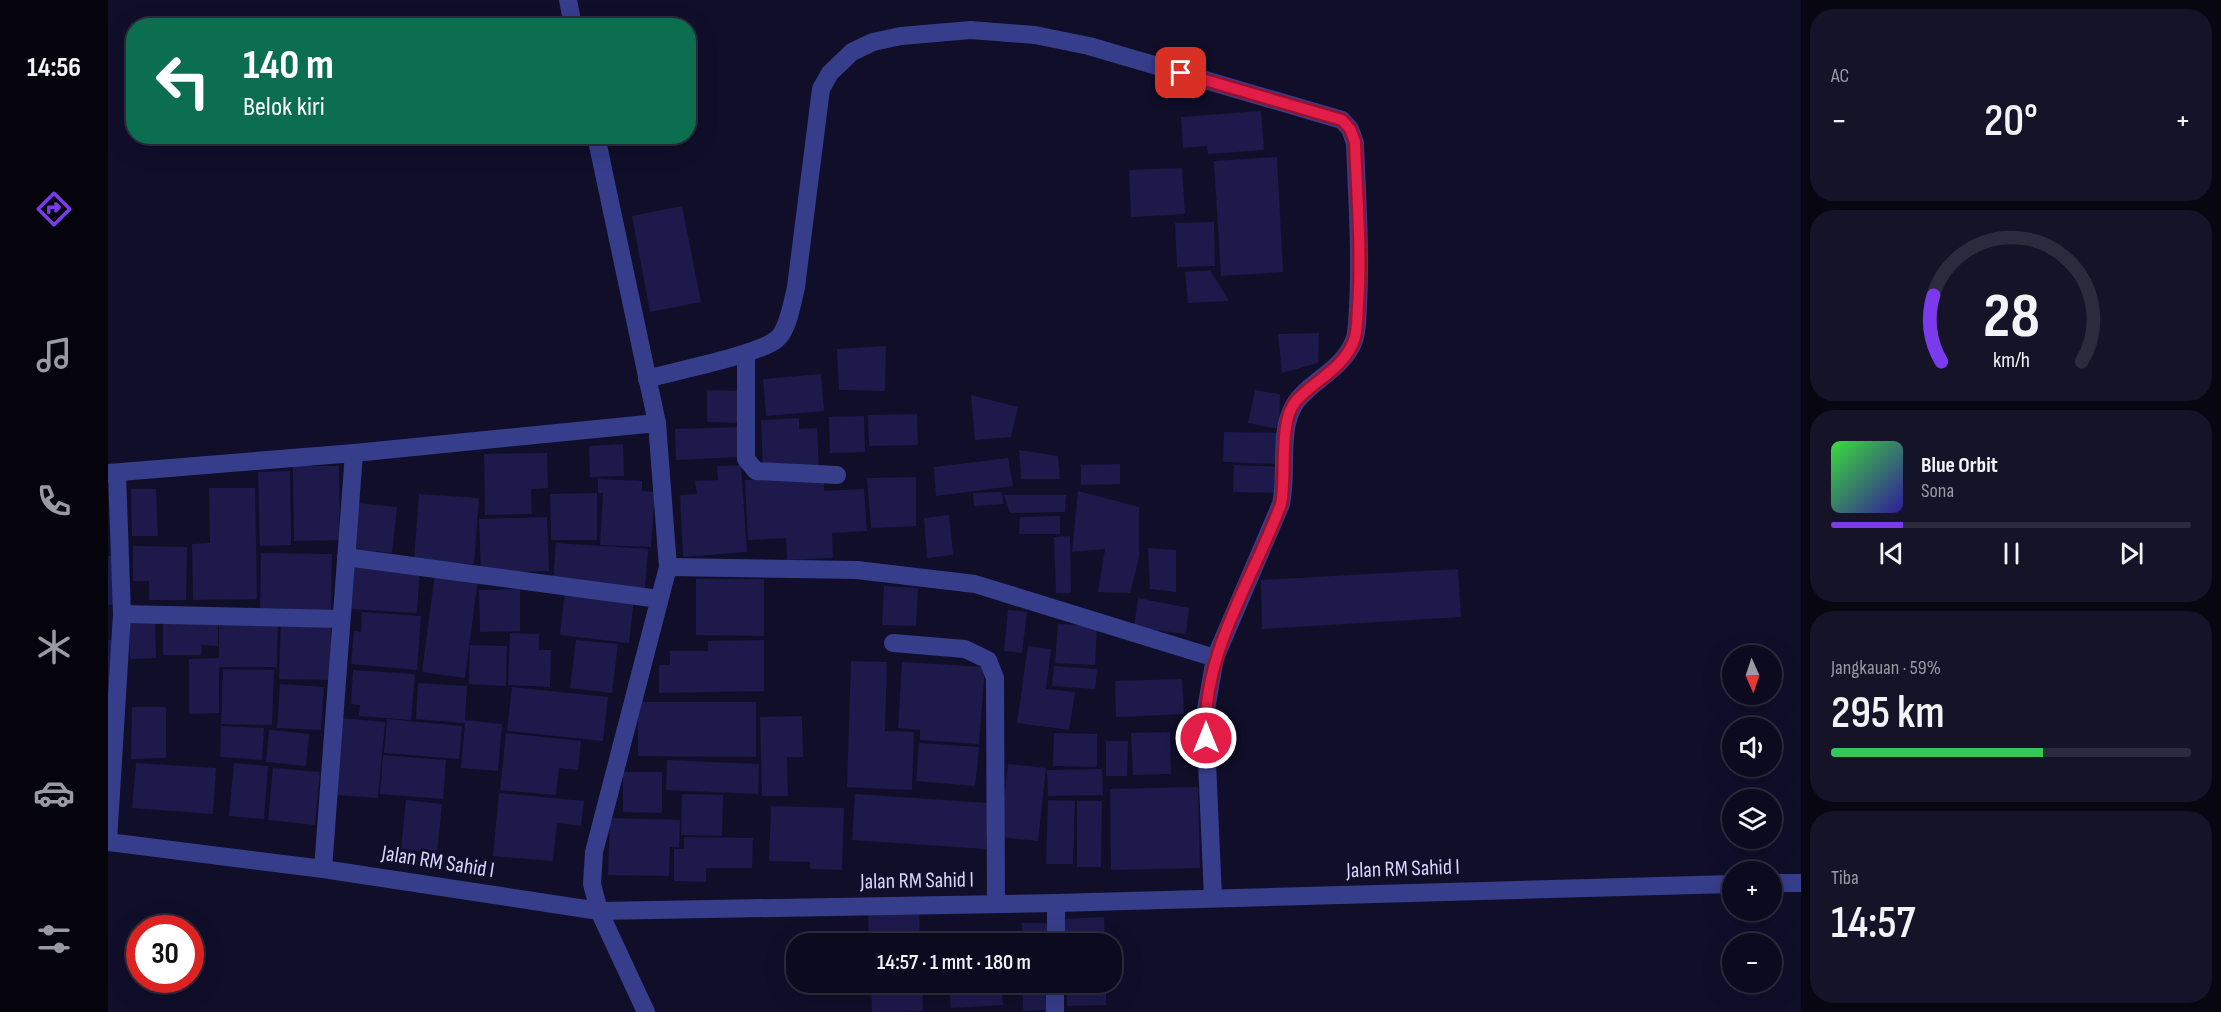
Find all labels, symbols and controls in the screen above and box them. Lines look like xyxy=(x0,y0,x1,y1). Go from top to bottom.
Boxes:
text: 140 m xyxy=(243,40,334,91)
icon: left xyxy=(144,42,222,120)
pin xyxy=(1155,47,1206,98)
text: 14:56 xyxy=(27,52,81,84)
icon: arrive xyxy=(1164,56,1197,89)
text: AC xyxy=(1831,64,1849,88)
text: Belok kiri xyxy=(243,91,325,123)
text: 20° xyxy=(1984,94,2038,149)
text: − xyxy=(1831,101,1847,141)
text: + xyxy=(2175,101,2191,141)
icon: directions xyxy=(33,188,75,230)
text: 28 xyxy=(1983,281,2039,356)
icon: music xyxy=(33,334,75,376)
text: km/h xyxy=(1992,349,2030,374)
text: Blue Orbit xyxy=(1921,452,1998,479)
text: Sona xyxy=(1921,479,1954,503)
icon: phone xyxy=(33,480,75,522)
icon: previous xyxy=(1875,537,1908,570)
icon: pause xyxy=(1995,537,2028,570)
icon: next xyxy=(2115,537,2148,570)
icon: climate xyxy=(33,626,75,668)
north arrow xyxy=(1722,645,1782,705)
map controls xyxy=(1722,645,1782,993)
text: Jangkauan · 59% xyxy=(1831,656,1941,680)
text: 295 km xyxy=(1831,686,1945,741)
position arrow xyxy=(1174,706,1238,770)
button: sound xyxy=(1722,717,1782,777)
icon: car xyxy=(33,772,75,814)
button: layers xyxy=(1722,789,1782,849)
street label: Jalan RM Sahid I xyxy=(379,840,496,884)
street label: Jalan RM Sahid I xyxy=(1345,854,1460,885)
button: + xyxy=(1722,861,1782,921)
text: Tiba xyxy=(1831,866,1859,890)
street label: Jalan RM Sahid I xyxy=(859,867,974,896)
text: 14:57 xyxy=(1831,896,1915,951)
speed limit sign: 30 xyxy=(126,915,204,993)
icon: filters xyxy=(33,918,75,960)
button: − xyxy=(1722,933,1782,993)
text: 14:57 · 1 mnt · 180 m xyxy=(877,949,1031,976)

